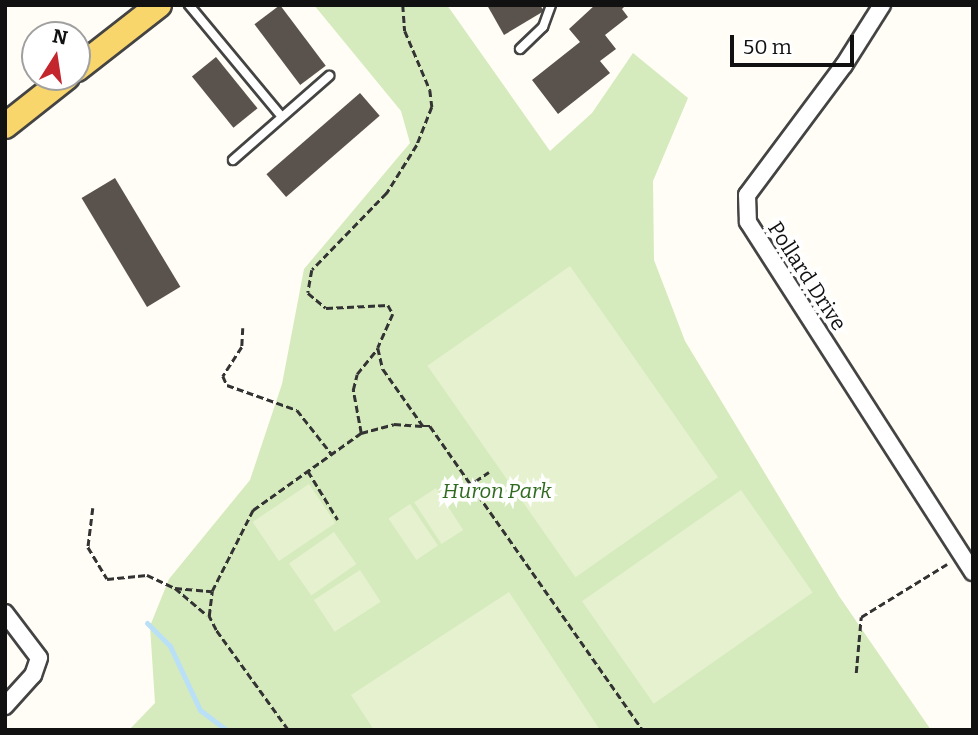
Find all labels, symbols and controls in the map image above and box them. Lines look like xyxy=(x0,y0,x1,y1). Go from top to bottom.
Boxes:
north arrow xyxy=(21,21,91,91)
scale bar xyxy=(733,21,857,65)
text: N xyxy=(50,24,70,50)
text: 50 m xyxy=(743,34,792,60)
street label: Pollard Drive xyxy=(762,217,852,335)
park label: Huron Park xyxy=(442,478,552,504)

